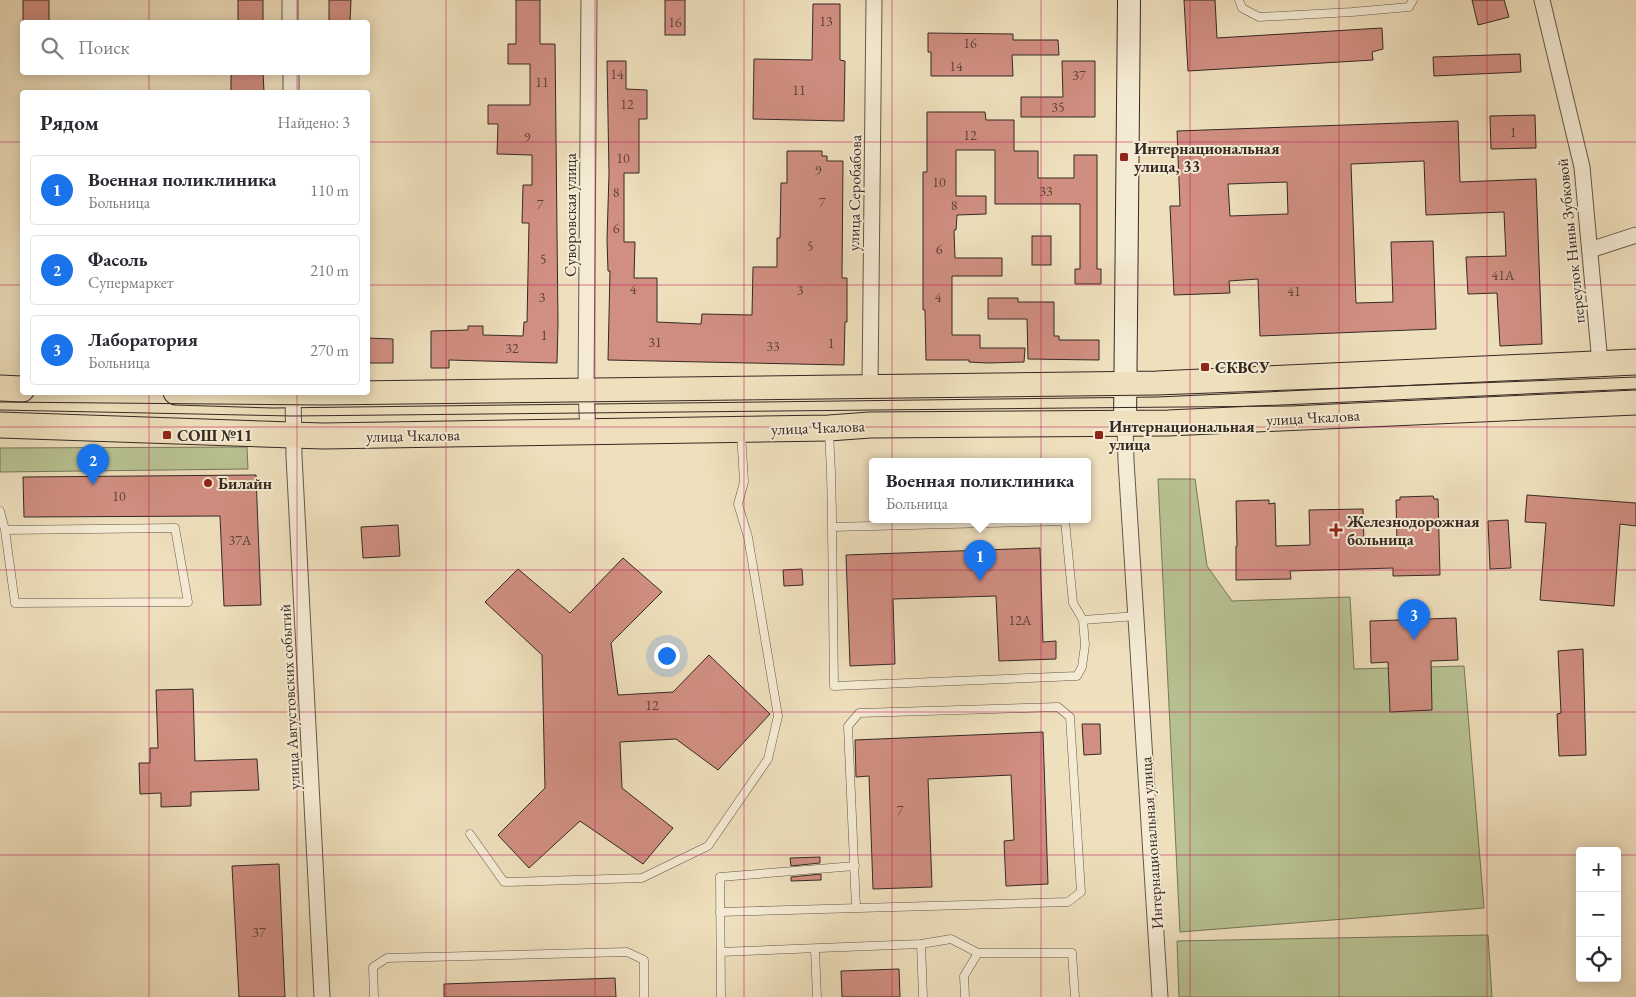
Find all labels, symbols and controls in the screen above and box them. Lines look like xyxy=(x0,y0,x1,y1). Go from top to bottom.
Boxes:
house number: 13 xyxy=(819,12,833,30)
house number: 16 xyxy=(668,13,682,31)
search box xyxy=(20,20,370,75)
icon: search xyxy=(38,34,66,62)
house number: 16 xyxy=(963,34,977,52)
text: Поиск xyxy=(78,35,130,60)
house number: 14 xyxy=(949,57,963,75)
house number: 14 xyxy=(610,65,624,83)
house number: 37 xyxy=(1072,66,1086,84)
house number: 11 xyxy=(535,73,549,91)
house number: 11 xyxy=(792,81,806,99)
house number: 12 xyxy=(620,95,634,113)
house number: 35 xyxy=(1051,98,1065,116)
text: Рядом xyxy=(40,109,99,136)
text: Найдено: 3 xyxy=(278,112,350,133)
house number: 1 xyxy=(1510,123,1516,141)
house number: 12 xyxy=(963,126,977,144)
house number: 9 xyxy=(524,128,531,146)
street label: улица Серобабова xyxy=(843,134,866,251)
place label: Интернациональная улица, 33 xyxy=(1134,138,1280,177)
house number: 10 xyxy=(616,149,630,167)
marker: Интернациональная улица, 33 xyxy=(1118,151,1130,163)
street label: Суворовская улица xyxy=(560,152,581,277)
street label: переулок Нины Зубковой xyxy=(1551,157,1590,324)
house number: 9 xyxy=(815,161,822,179)
text: Военная поликлиника xyxy=(88,167,277,192)
house number: 10 xyxy=(932,173,946,191)
text: 1 xyxy=(53,180,61,201)
text: 110 m xyxy=(310,180,349,201)
house number: 33 xyxy=(1039,182,1053,200)
house number: 8 xyxy=(613,183,620,201)
text: Больница xyxy=(88,192,150,213)
house number: 7 xyxy=(819,193,826,211)
house number: 7 xyxy=(537,195,544,213)
house number: 8 xyxy=(951,196,958,214)
house number: 6 xyxy=(613,219,620,237)
house number: 5 xyxy=(807,237,813,255)
house number: 6 xyxy=(936,240,943,258)
text: Фасоль xyxy=(88,247,148,272)
house number: 5 xyxy=(540,250,546,268)
text: 2 xyxy=(53,260,61,281)
text: 210 m xyxy=(310,260,349,281)
house number: 41А xyxy=(1491,266,1515,284)
text: Супермаркет xyxy=(88,272,174,293)
house number: 4 xyxy=(630,280,637,298)
house number: 3 xyxy=(797,281,804,299)
house number: 41 xyxy=(1287,282,1301,300)
house number: 3 xyxy=(539,288,546,306)
house number: 4 xyxy=(935,288,942,306)
house number: 1 xyxy=(541,326,547,344)
text: Лаборатория xyxy=(88,327,198,352)
house number: 31 xyxy=(648,333,662,351)
house number: 1 xyxy=(828,334,834,352)
house number: 33 xyxy=(766,337,780,355)
house number: 32 xyxy=(505,339,519,357)
text: 3 xyxy=(53,340,61,361)
text: 270 m xyxy=(310,340,349,361)
text: Больница xyxy=(88,352,150,373)
place label: СКВСУ xyxy=(1215,357,1270,378)
marker: СКВСУ xyxy=(1199,361,1211,373)
street label: улица Чкалова xyxy=(1266,405,1361,430)
street label: улица Чкалова xyxy=(771,415,866,440)
place label: Интернациональная улица xyxy=(1109,416,1255,455)
street label: улица Чкалова xyxy=(366,424,461,447)
place label: СОШ №11 xyxy=(177,425,252,446)
marker: СОШ №11 xyxy=(161,429,173,441)
marker: Интернациональная улица xyxy=(1093,429,1105,441)
pin: 2 xyxy=(77,444,109,485)
popup xyxy=(869,458,1091,523)
text: Военная поликлиника xyxy=(886,468,1074,493)
place label: Билайн xyxy=(218,473,272,494)
marker: Билайн xyxy=(202,477,214,489)
house number: 10 xyxy=(112,487,126,505)
text: Больница xyxy=(886,493,948,514)
place label: Железнодорожная больница xyxy=(1346,511,1480,550)
marker: Железнодорожная больница xyxy=(1329,523,1343,537)
house number: 37А xyxy=(228,531,252,549)
pin: 1 xyxy=(964,540,996,581)
pin: 3 xyxy=(1398,599,1430,640)
street label: улица Августовских событий xyxy=(274,603,305,790)
house number: 12А xyxy=(1008,611,1032,629)
your location xyxy=(654,643,680,669)
house number: 12 xyxy=(645,696,659,714)
street label: Интернациональная улица xyxy=(1135,755,1168,930)
house number: 7 xyxy=(897,801,904,819)
map controls xyxy=(1576,847,1621,982)
button: + xyxy=(1576,847,1621,892)
button: − xyxy=(1576,892,1621,937)
house number: 37 xyxy=(252,923,266,941)
button: locate xyxy=(1576,937,1621,982)

